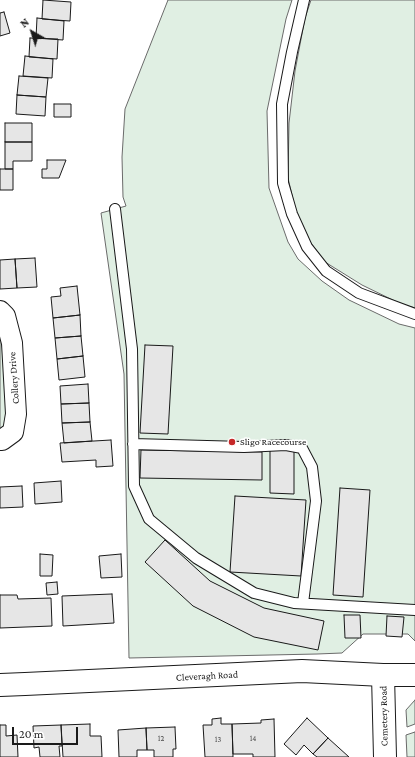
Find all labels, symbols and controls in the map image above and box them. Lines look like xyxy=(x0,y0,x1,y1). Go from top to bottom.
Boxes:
north arrow xyxy=(12,12,52,52)
text: N xyxy=(18,16,31,30)
street label: Collery Drive xyxy=(6,352,22,404)
place label: Sligo Racecourse xyxy=(240,436,306,448)
marker: Sligo Racecourse xyxy=(227,437,237,447)
street label: Cleveragh Road xyxy=(176,668,238,684)
street label: Cemetery Road xyxy=(377,686,391,746)
scale bar xyxy=(14,719,80,745)
text: 20 m xyxy=(19,727,43,741)
house number: 12 xyxy=(158,734,164,744)
house number: 14 xyxy=(250,734,256,744)
house number: 13 xyxy=(215,735,221,745)

